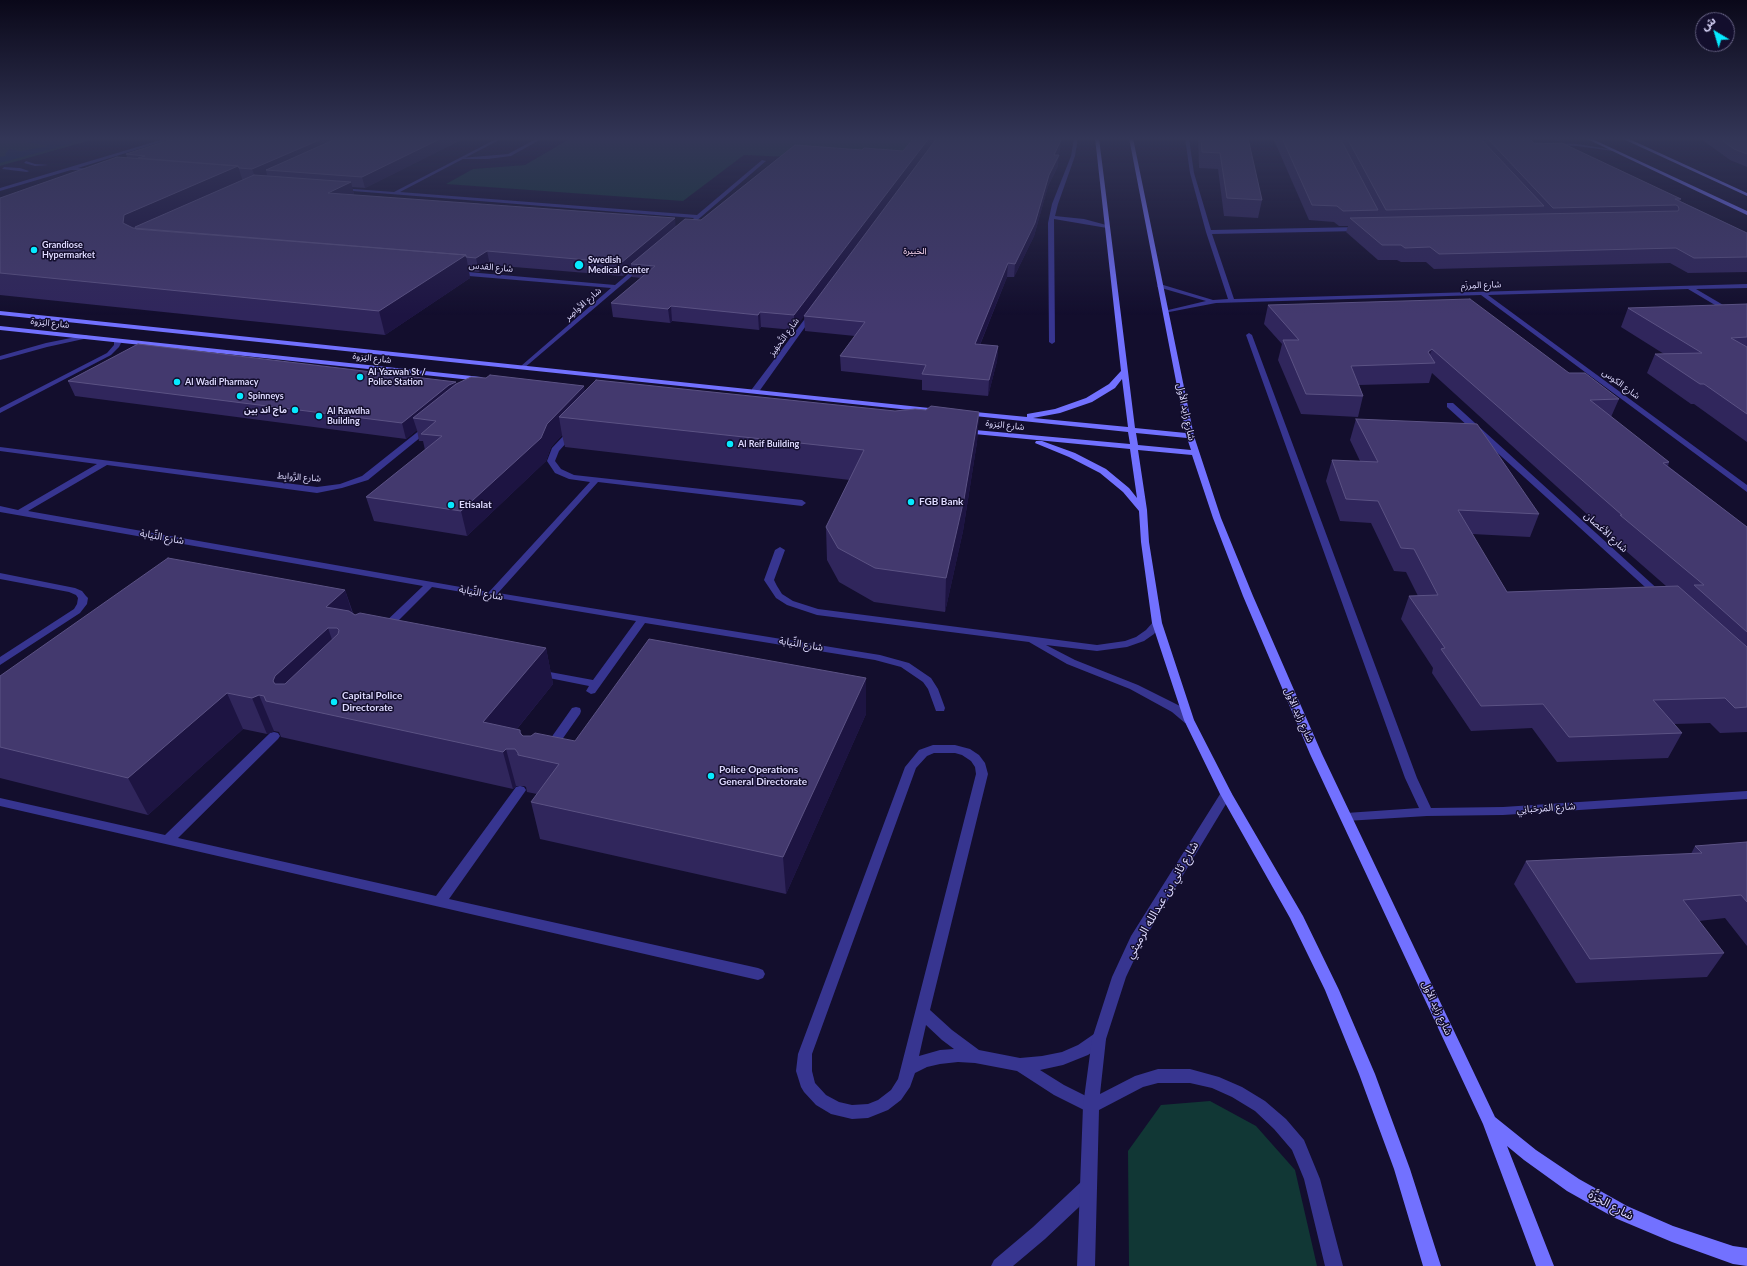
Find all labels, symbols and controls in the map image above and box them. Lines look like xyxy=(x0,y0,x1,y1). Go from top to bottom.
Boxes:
north arrow xyxy=(1695,12,1735,52)
text: ش xyxy=(1698,13,1718,33)
place label: Grandiose Hypermarket xyxy=(42,240,95,261)
marker: Grandiose Hypermarket xyxy=(29,245,39,255)
district label: الخبيرة xyxy=(903,246,927,256)
place label: Swedish Medical Center xyxy=(588,255,649,276)
marker: Swedish Medical Center xyxy=(573,259,585,271)
street label: شارع القدس xyxy=(468,260,514,274)
street label: شارع المِرزَم xyxy=(1461,279,1501,291)
street label: شارع الأواصِر xyxy=(562,285,604,323)
street label: شارع اليَزوة xyxy=(30,316,70,330)
street label: شارع التَّحفِيز xyxy=(766,316,802,358)
street label: شارع اليَزوة xyxy=(352,351,392,365)
place label: Al Yazwah St / Police Station xyxy=(368,367,426,388)
street label: شارع الكوس xyxy=(1600,367,1642,401)
marker: Al Yazwah St / Police Station xyxy=(355,372,365,382)
marker: Al Wadi Pharmacy xyxy=(172,377,182,387)
place label: Al Wadi Pharmacy xyxy=(185,377,258,387)
street label: شارع زايد الأول xyxy=(1174,382,1198,442)
marker: Spinneys xyxy=(235,391,245,401)
place label: Spinneys xyxy=(248,391,284,401)
place label: ماج اند بين xyxy=(244,405,287,415)
marker: ماج اند بين xyxy=(290,405,300,415)
place label: Al Rawdha Building xyxy=(327,406,370,427)
marker: Al Rawdha Building xyxy=(314,411,324,421)
street label: شارع اليَزوة xyxy=(985,418,1025,432)
marker: Al Reif Building xyxy=(725,439,735,449)
place label: Al Reif Building xyxy=(738,439,799,449)
street label: شارع الرَّوابِط xyxy=(277,470,321,484)
place label: FGB Bank xyxy=(919,496,963,508)
marker: FGB Bank xyxy=(906,497,916,507)
place label: Etisalat xyxy=(459,499,492,511)
marker: Etisalat xyxy=(446,500,456,510)
street label: شارع الأغصان xyxy=(1582,509,1630,555)
street label: شارع النِّيابة xyxy=(139,527,185,547)
street label: شارع النِّيابة xyxy=(458,583,504,603)
street label: شارع النِّيابة xyxy=(778,635,824,653)
street label: شارع زايد الأول xyxy=(1282,686,1316,744)
place label: Capital Police Directorate xyxy=(342,690,402,714)
marker: Capital Police Directorate xyxy=(329,697,339,707)
place label: Police Operations General Directorate xyxy=(719,764,807,788)
marker: Police Operations General Directorate xyxy=(706,771,716,781)
street label: شارع المَرحَبانِي xyxy=(1516,800,1576,816)
street label: شارع ثاني بن عبدالله الرميثي xyxy=(1122,839,1202,961)
street label: شارع زايد الأول xyxy=(1419,979,1455,1037)
street label: شارع الجَزَّة xyxy=(1586,1187,1636,1223)

